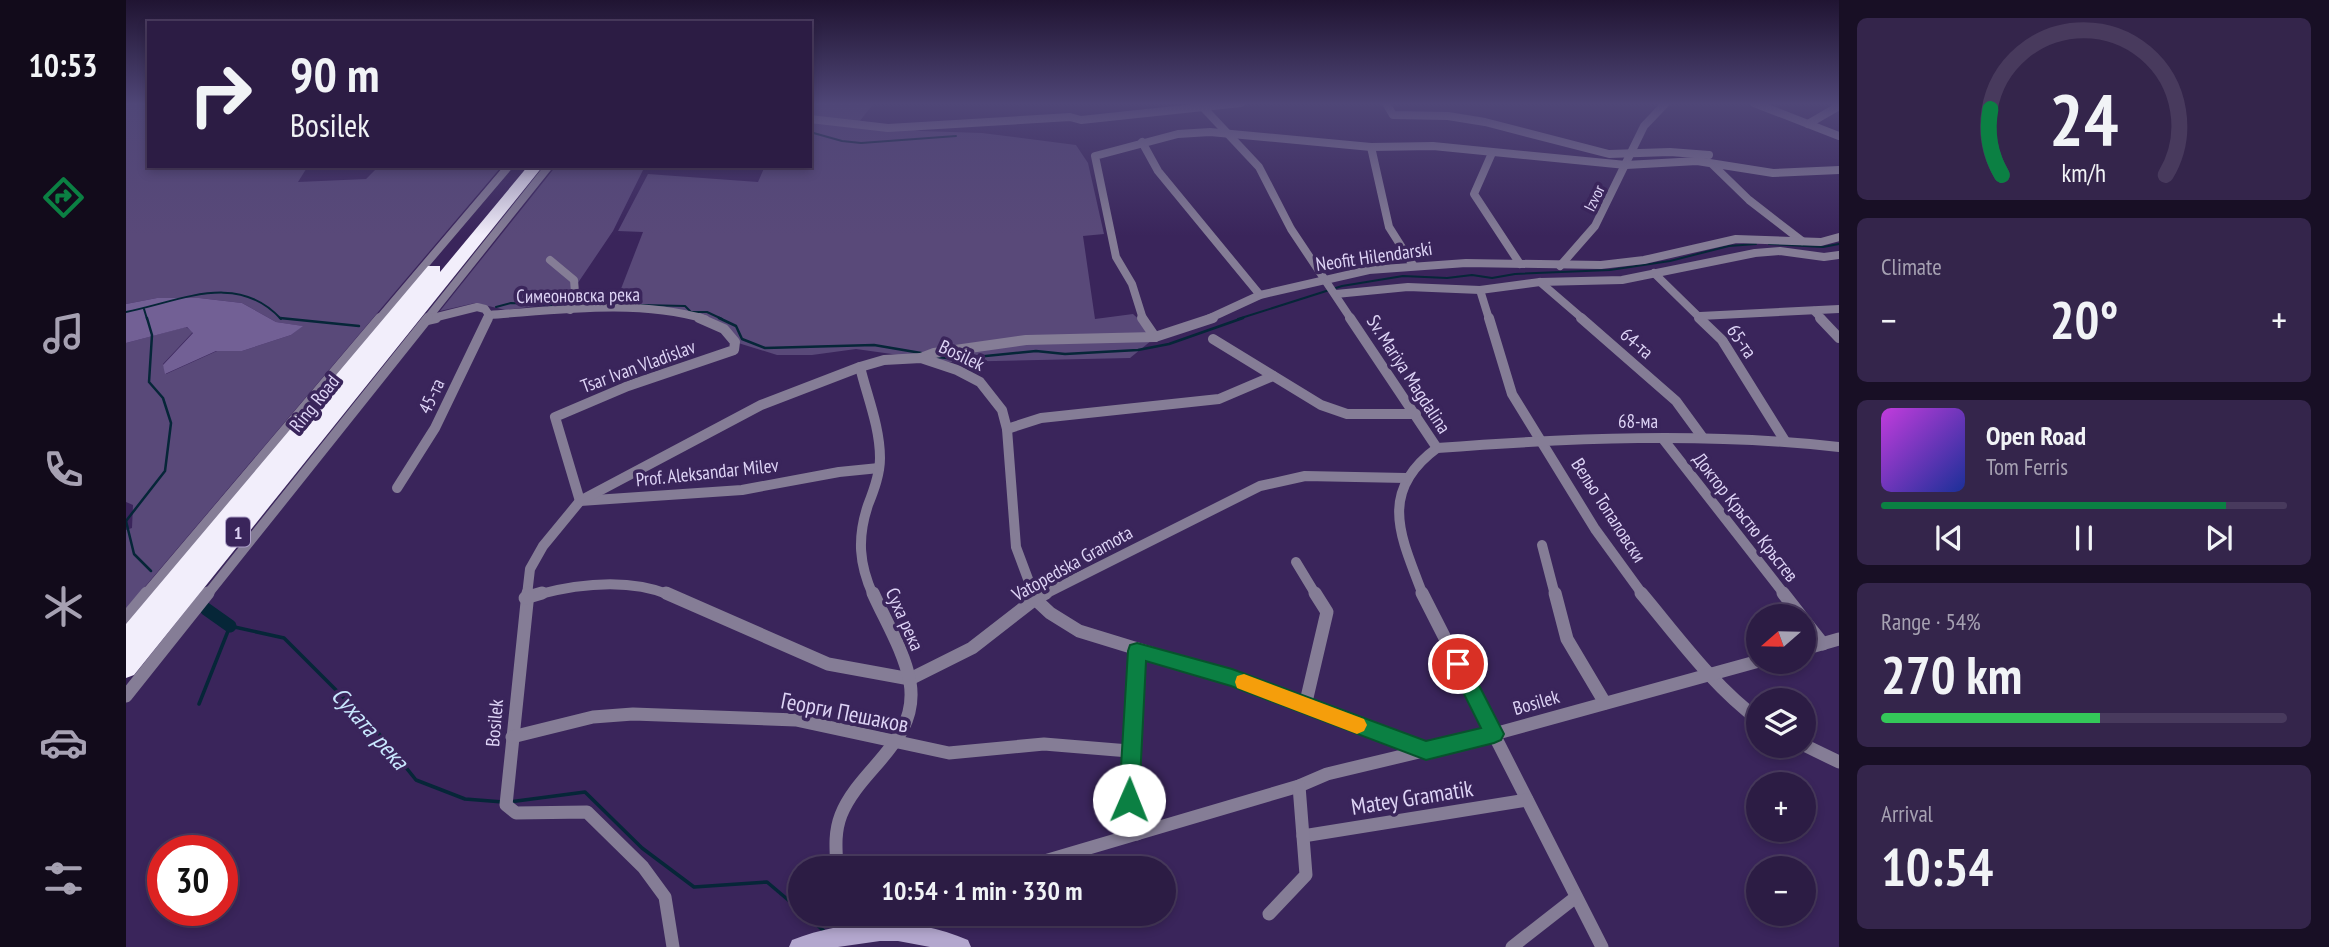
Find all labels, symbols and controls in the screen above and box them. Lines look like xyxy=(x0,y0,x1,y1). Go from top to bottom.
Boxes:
text: 90 m xyxy=(290,42,379,106)
text: 10:53 xyxy=(28,44,98,86)
icon: right xyxy=(175,49,266,140)
text: 24 xyxy=(2049,71,2119,165)
text: Bosilek xyxy=(290,104,370,146)
text: km/h xyxy=(2062,157,2106,189)
icon: directions xyxy=(39,173,88,222)
street label: Izvor xyxy=(1579,181,1609,214)
street label: Neofit Hilendarski xyxy=(1314,236,1434,276)
text: Climate xyxy=(1881,252,1942,281)
street label: Симеоновска река xyxy=(516,282,640,308)
text: 20° xyxy=(2050,286,2118,353)
text: − xyxy=(1881,295,1897,344)
text: + xyxy=(2271,295,2287,344)
icon: music xyxy=(39,309,88,358)
street label: Sv. Mariya Magdalina xyxy=(1362,310,1456,438)
street label: 65-та xyxy=(1722,319,1762,363)
street label: 64-та xyxy=(1616,322,1658,364)
street label: Tsar Ivan Vladislav xyxy=(577,334,699,398)
street label: Bosilek xyxy=(935,334,989,376)
street label: Ring Road xyxy=(284,370,344,436)
street label: 45-та xyxy=(413,375,449,417)
street label: 68-ма xyxy=(1618,409,1658,433)
text: Open Road xyxy=(1986,419,2086,452)
icon: phone xyxy=(39,445,88,494)
street label: Доктор Кръстю Кръстев xyxy=(1688,448,1804,586)
text: Tom Ferris xyxy=(1986,452,2068,481)
street label: Prof. Aleksandar Milev xyxy=(634,453,780,491)
street label: Вельо Топаловски xyxy=(1566,453,1652,567)
road number: 1 xyxy=(226,518,250,546)
icon: previous xyxy=(1930,519,1968,557)
icon: pause xyxy=(2065,519,2103,557)
icon: next xyxy=(2200,519,2238,557)
street label: Vatopedska Gramota xyxy=(1007,520,1137,607)
icon: climate xyxy=(39,582,88,631)
street label: Суха река xyxy=(881,584,929,654)
north arrow xyxy=(1746,604,1816,674)
map controls xyxy=(1746,604,1816,926)
text: Range · 54% xyxy=(1881,607,1981,636)
pin xyxy=(1428,634,1488,694)
text: 270 km xyxy=(1881,641,2022,708)
icon: arrive xyxy=(1439,645,1477,683)
water label: Сухата река xyxy=(325,680,416,777)
street label: Bosilek xyxy=(1510,684,1563,720)
street label: Георги Пешаков xyxy=(779,685,911,739)
button: layers xyxy=(1746,688,1816,758)
street label: Bosilek xyxy=(480,698,508,748)
icon: car xyxy=(39,718,88,767)
position arrow xyxy=(1092,763,1166,837)
button: + xyxy=(1746,772,1816,842)
street label: Matey Gramatik xyxy=(1349,773,1475,821)
text: Arrival xyxy=(1881,799,1933,828)
text: 10:54 xyxy=(1881,833,1993,900)
speed limit sign: 30 xyxy=(147,835,238,926)
icon: filters xyxy=(39,854,88,903)
button: − xyxy=(1746,856,1816,926)
text: 10:54 · 1 min · 330 m xyxy=(882,874,1082,907)

